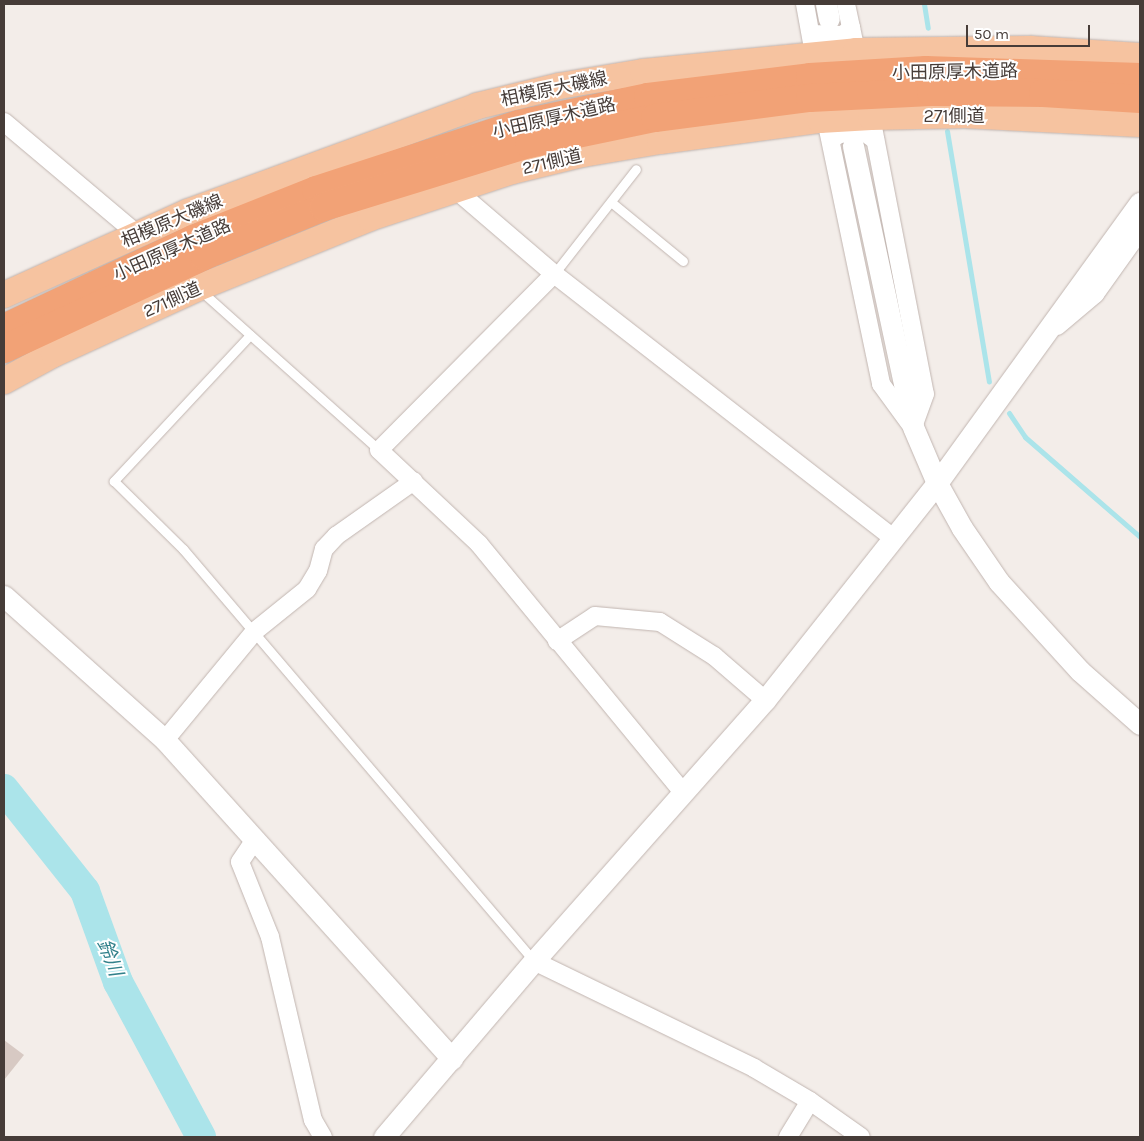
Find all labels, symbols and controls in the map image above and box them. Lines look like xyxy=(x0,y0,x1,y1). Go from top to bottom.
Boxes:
scale bar xyxy=(969,15,1093,47)
text: 50 m xyxy=(974,25,1009,43)
street label: 小田原厚木道路 xyxy=(892,60,1018,84)
street label: 相模原大磯線 xyxy=(499,67,609,111)
street label: 小田原厚木道路 xyxy=(490,93,618,143)
street label: 271側道 xyxy=(924,105,984,127)
street label: 271側道 xyxy=(520,145,584,179)
street label: 相模原大磯線 xyxy=(118,190,226,252)
street label: 小田原厚木道路 xyxy=(110,215,234,285)
street label: 271側道 xyxy=(140,278,204,322)
water label: 鈴川 xyxy=(92,936,126,980)

